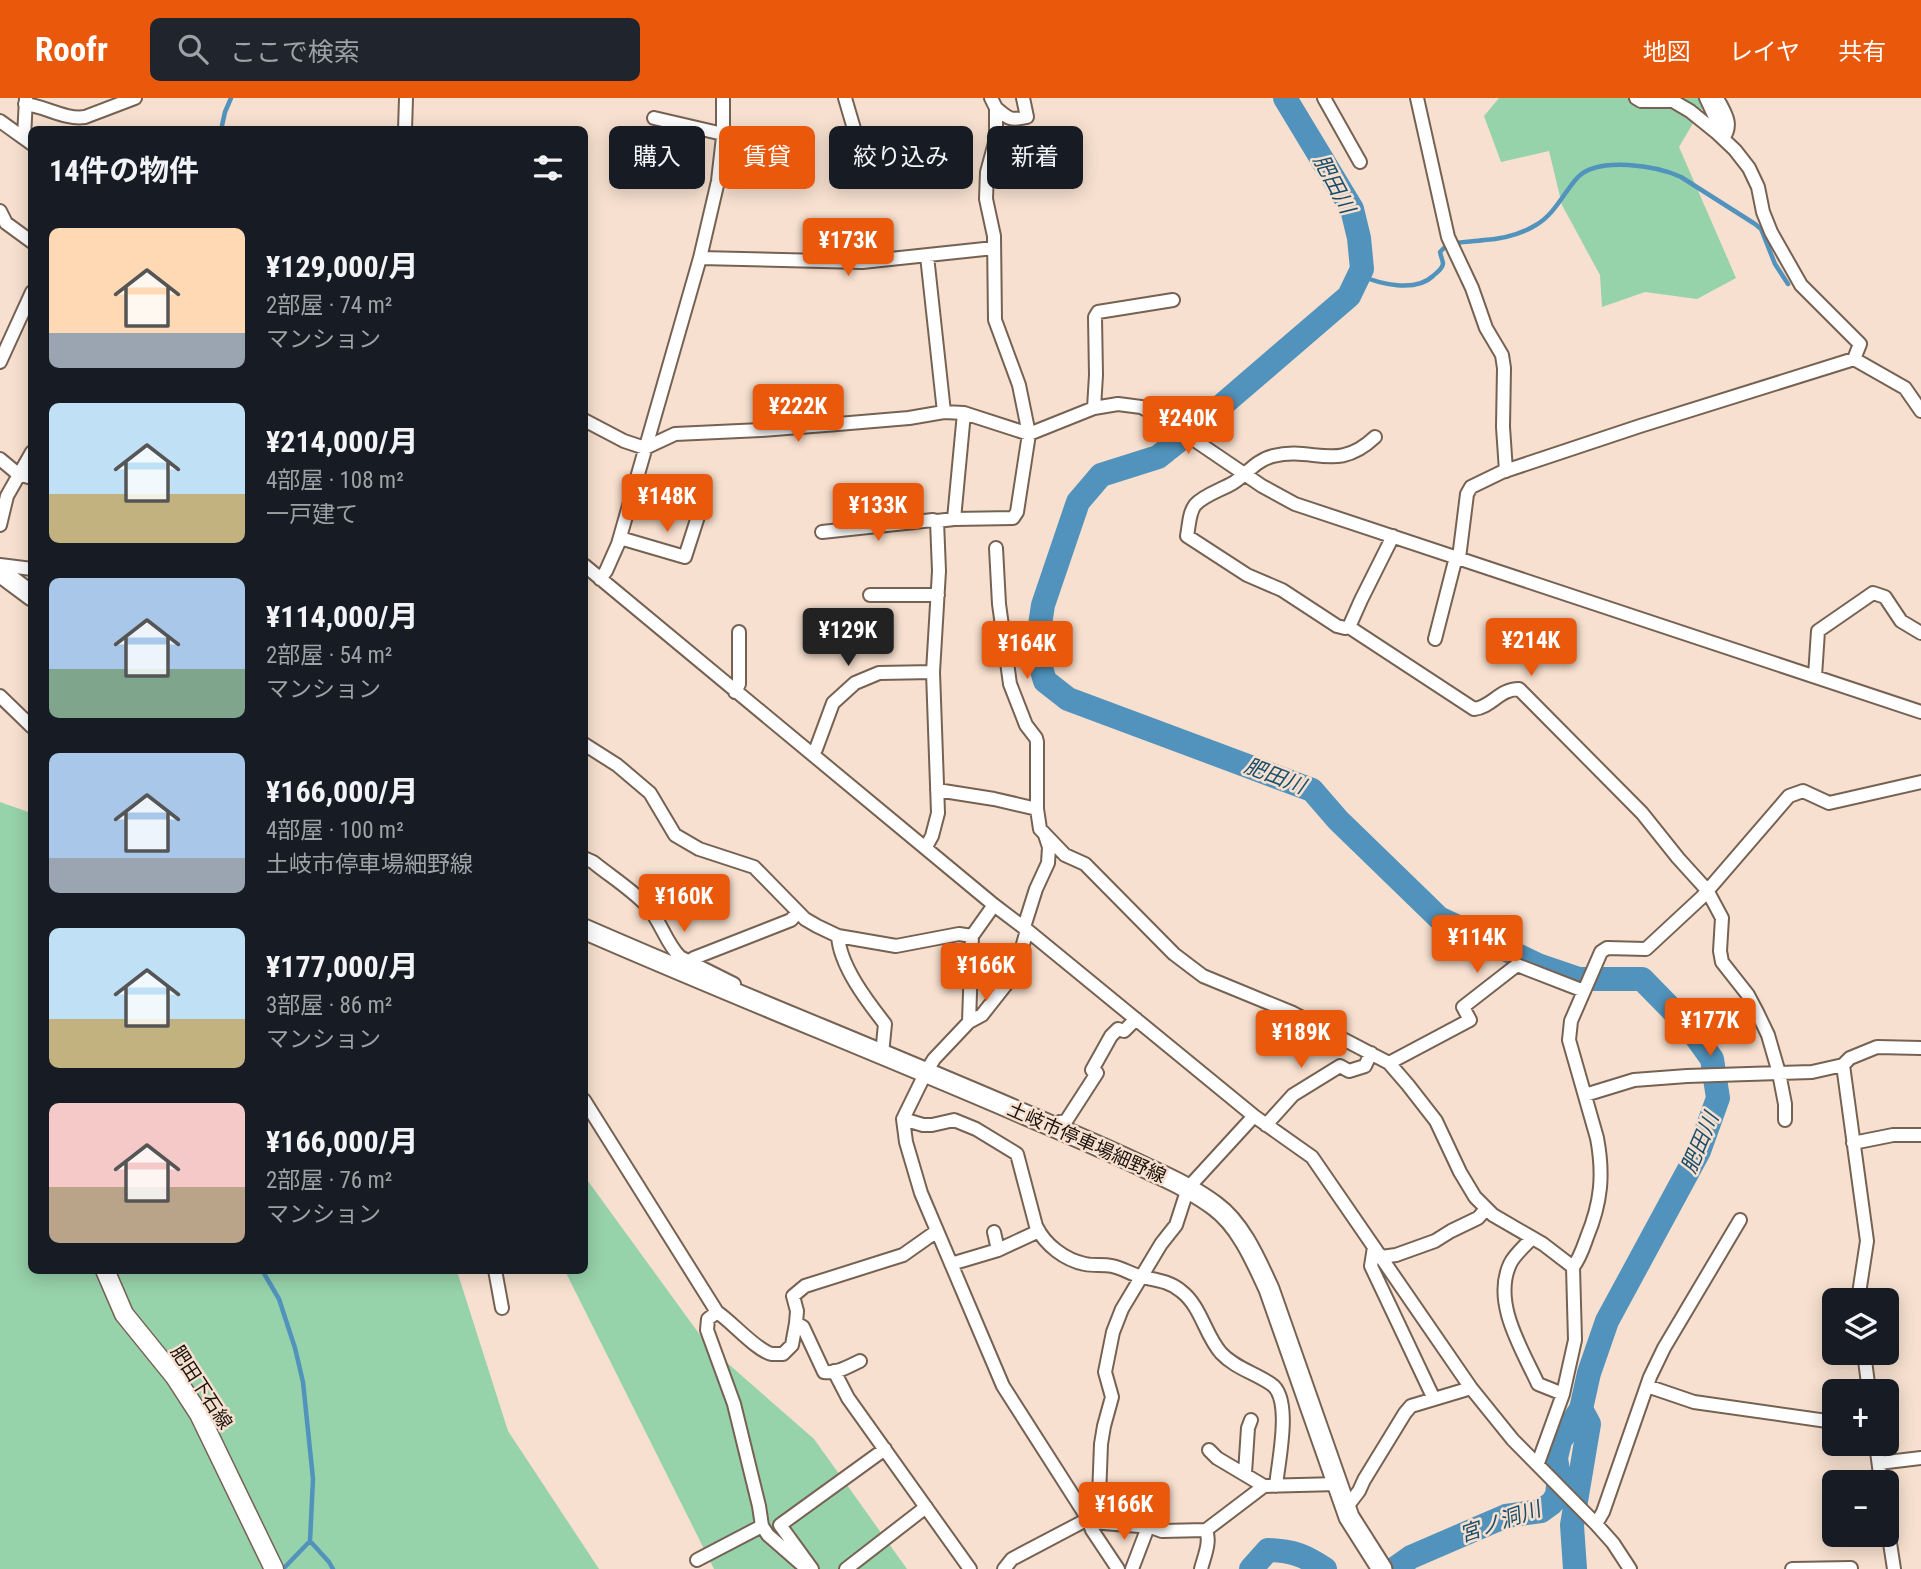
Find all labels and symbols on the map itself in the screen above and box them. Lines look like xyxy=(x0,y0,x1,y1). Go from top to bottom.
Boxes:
water label: 肥田川 xyxy=(1309,151,1360,219)
pin: ¥173K xyxy=(799,218,897,278)
pin: ¥222K xyxy=(749,384,847,444)
pin: ¥240K xyxy=(1139,396,1237,456)
pin: ¥148K xyxy=(618,474,716,534)
pin: ¥133K xyxy=(829,484,927,543)
pin: ¥129K xyxy=(799,608,897,668)
pin: ¥214K xyxy=(1482,618,1580,678)
pin: ¥164K xyxy=(978,622,1076,681)
water label: 肥田川 xyxy=(1241,754,1311,799)
pin: ¥160K xyxy=(635,874,733,934)
pin: ¥114K xyxy=(1428,916,1526,975)
pin: ¥166K xyxy=(937,944,1035,1003)
pin: ¥177K xyxy=(1661,998,1759,1058)
pin: ¥189K xyxy=(1252,1010,1350,1070)
street label: 土岐市停車場細野線 xyxy=(1004,1097,1170,1188)
water label: 肥田川 xyxy=(1677,1107,1724,1177)
street label: 肥田下石線 xyxy=(166,1341,237,1433)
pin: ¥166K xyxy=(1075,1482,1173,1542)
water label: 宮ノ洞川 xyxy=(1456,1496,1546,1547)

